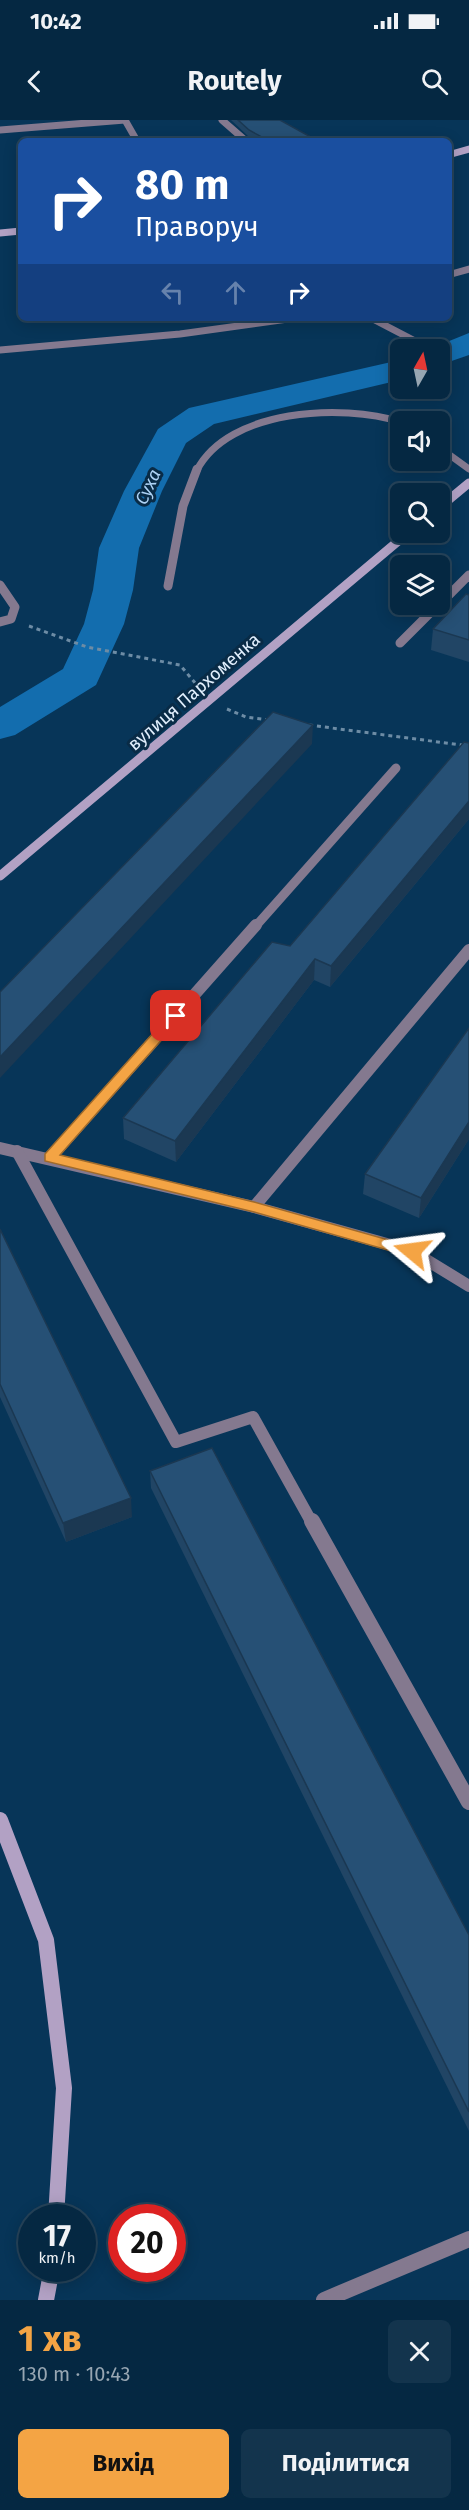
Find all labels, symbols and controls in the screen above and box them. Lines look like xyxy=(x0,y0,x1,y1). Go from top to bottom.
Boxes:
text: 10:42 xyxy=(30,8,82,35)
icon: back xyxy=(18,65,51,98)
text: Routely xyxy=(187,65,282,97)
icon: search xyxy=(418,65,451,98)
text: 80 m xyxy=(135,160,229,210)
icon: right xyxy=(36,162,114,240)
text: Праворуч xyxy=(135,211,259,243)
icon: left xyxy=(156,276,189,309)
icon: ahead xyxy=(219,276,252,309)
icon: right xyxy=(282,276,315,309)
north arrow xyxy=(390,339,450,399)
map controls xyxy=(390,339,450,615)
button: sound xyxy=(390,411,450,471)
water label: Суха xyxy=(130,466,166,508)
button: search xyxy=(390,483,450,543)
button: layers xyxy=(390,555,450,615)
street label: вулиця Пархоменка xyxy=(123,629,265,755)
pin xyxy=(150,990,201,1041)
icon: arrive xyxy=(159,999,192,1032)
position arrow xyxy=(380,1219,444,1283)
speed limit sign: 20 xyxy=(108,2204,186,2282)
text: 17 xyxy=(43,2218,71,2254)
text: km/h xyxy=(38,2249,76,2267)
text: 1 хв xyxy=(18,2317,82,2361)
button: close xyxy=(388,2320,451,2383)
text: 130 m · 10:43 xyxy=(18,2362,130,2386)
button: Вихід xyxy=(18,2429,229,2498)
button: Поділитися xyxy=(241,2429,451,2498)

